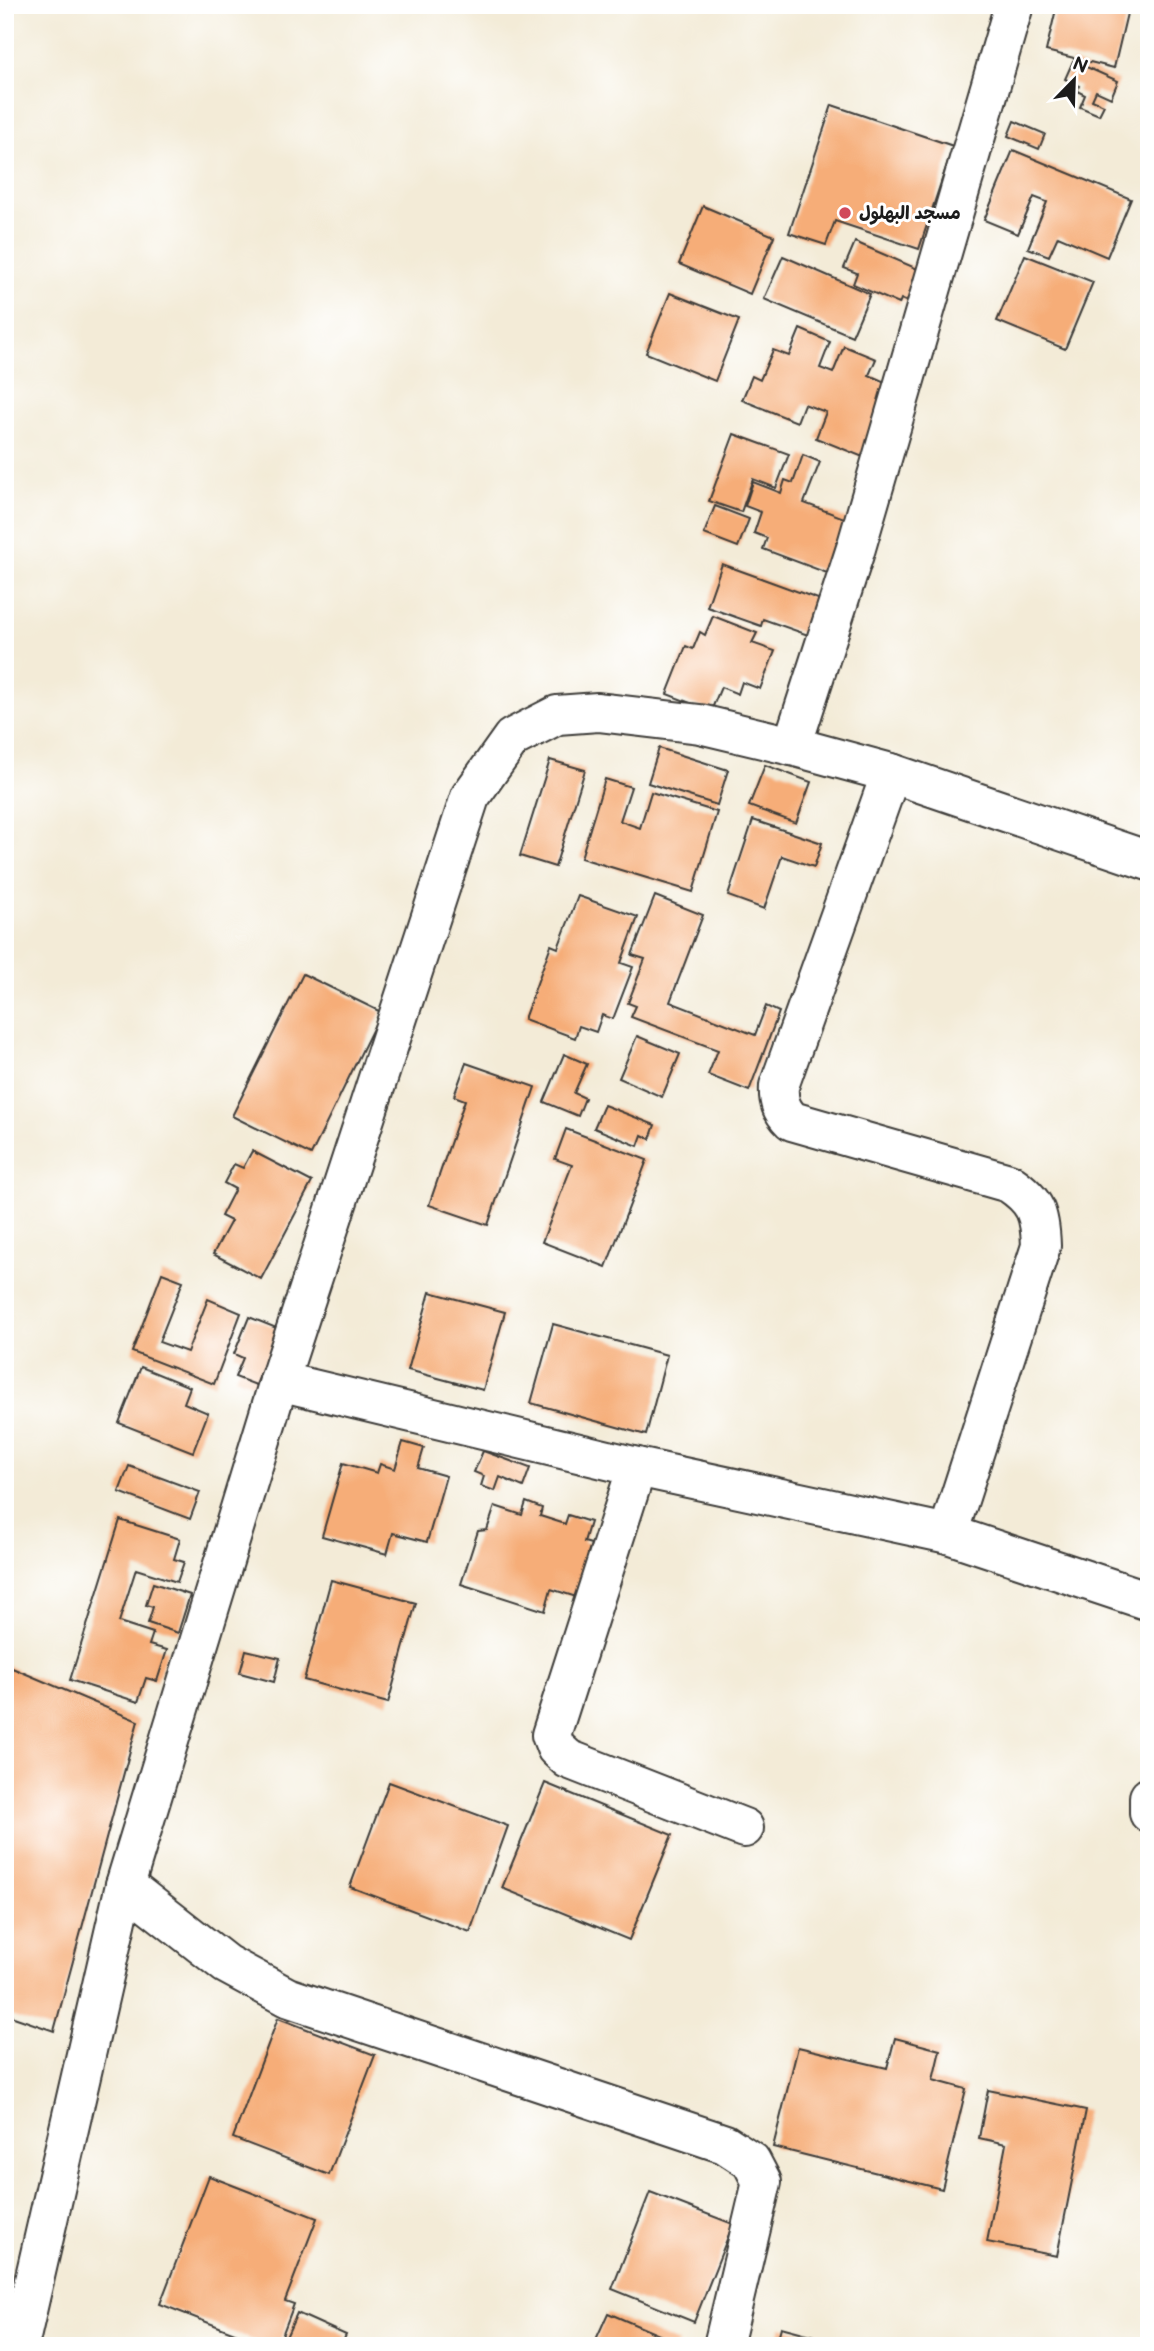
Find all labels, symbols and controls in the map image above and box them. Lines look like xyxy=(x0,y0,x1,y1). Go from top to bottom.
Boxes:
north arrow xyxy=(1038,46,1108,116)
text: N xyxy=(1069,52,1091,79)
place label: مسجد البهلول xyxy=(859,203,961,225)
marker: مسجد البهلول xyxy=(837,205,853,221)

